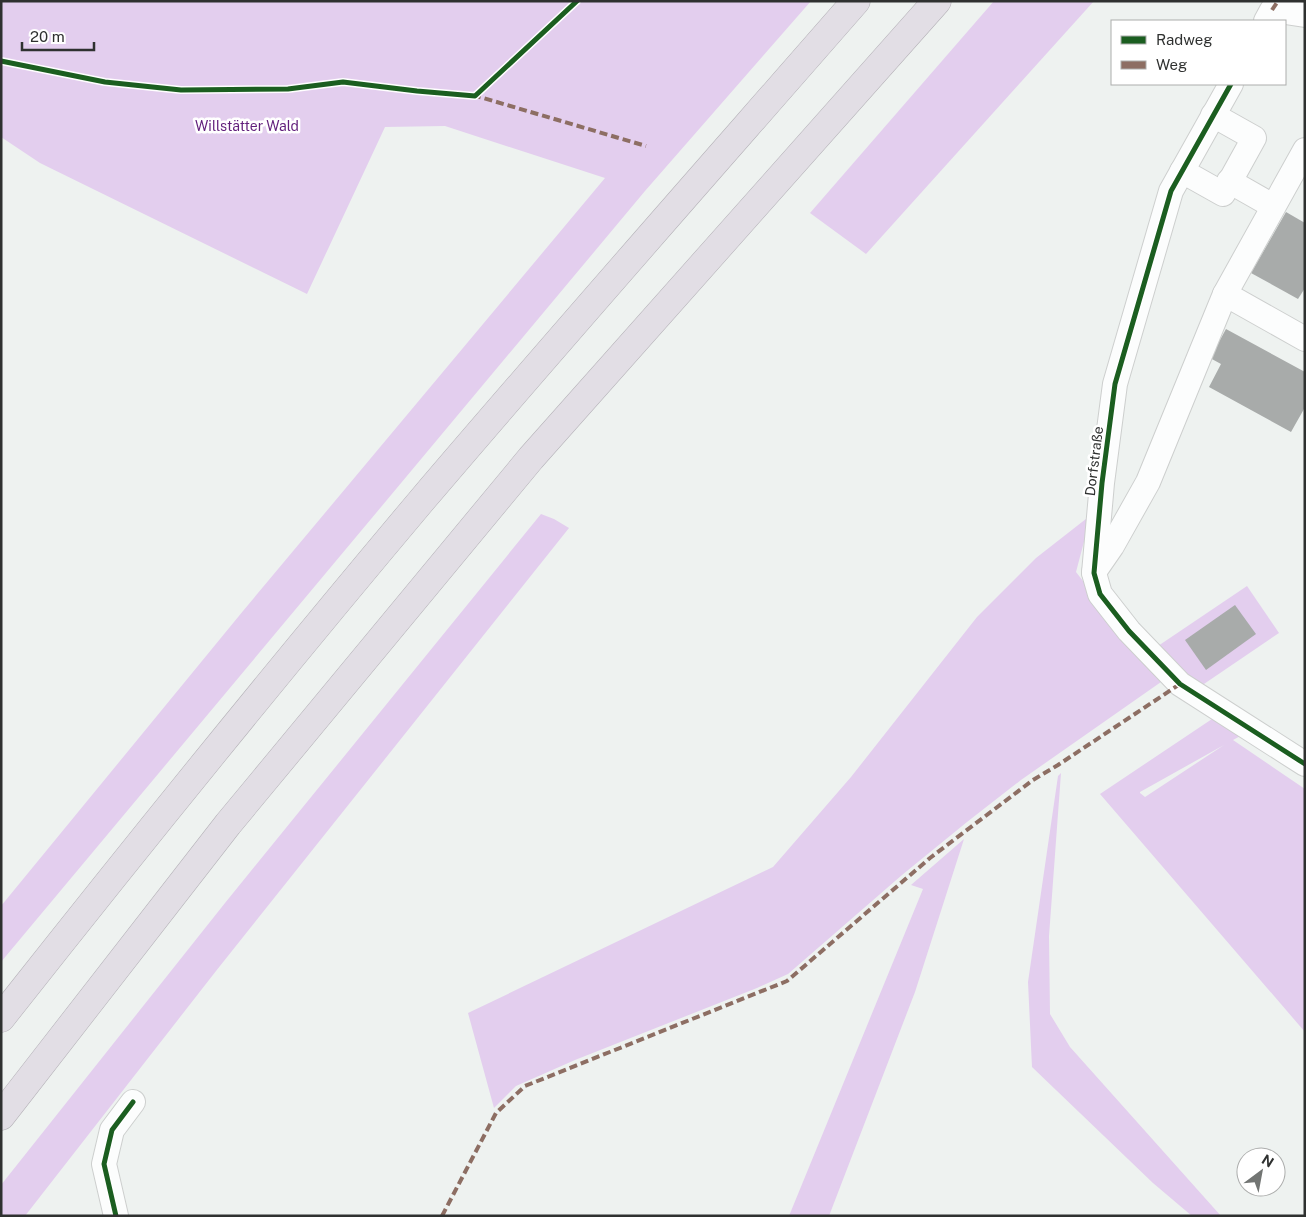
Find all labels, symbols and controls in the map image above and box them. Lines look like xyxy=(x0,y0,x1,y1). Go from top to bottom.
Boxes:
scale bar xyxy=(22,20,95,52)
legend xyxy=(1111,20,1286,85)
text: 20 m xyxy=(30,28,65,45)
text: Radweg xyxy=(1156,31,1213,48)
text: Weg xyxy=(1156,56,1187,73)
park label: Willstätter Wald xyxy=(195,118,299,134)
street label: Dorfstraße xyxy=(1082,425,1106,497)
north arrow xyxy=(1236,1147,1286,1197)
text: N xyxy=(1259,1151,1277,1171)

